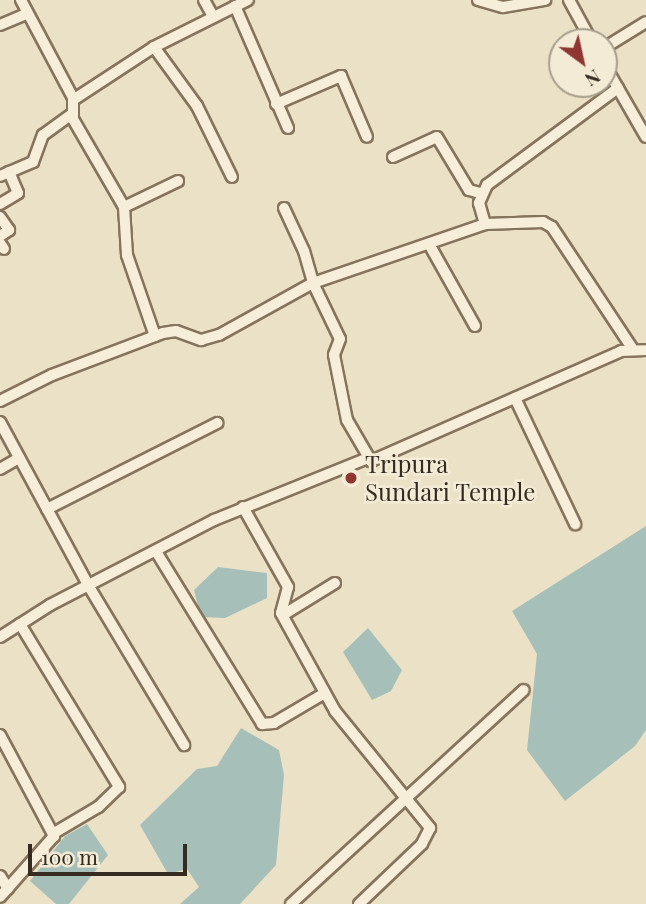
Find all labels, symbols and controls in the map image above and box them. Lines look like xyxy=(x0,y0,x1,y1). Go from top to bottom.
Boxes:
north arrow xyxy=(548,28,618,98)
text: N xyxy=(581,64,606,94)
place label: Tripura Sundari Temple xyxy=(365,450,536,506)
marker: Tripura Sundari Temple xyxy=(343,470,359,486)
scale bar xyxy=(32,830,191,874)
text: 100 m xyxy=(41,842,98,870)

